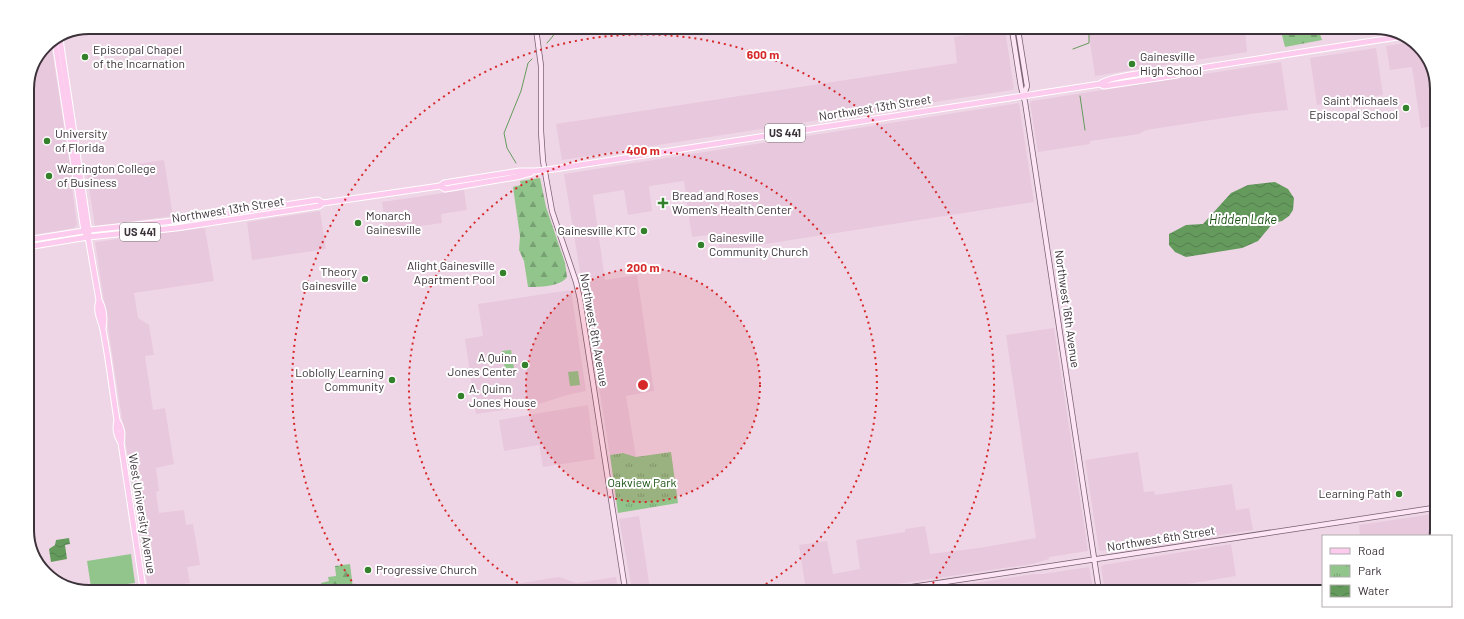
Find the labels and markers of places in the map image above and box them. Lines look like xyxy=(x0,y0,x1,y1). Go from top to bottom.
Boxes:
place label: Episcopal Chapel of the Incarnation xyxy=(93,42,185,70)
place label: Gainesville High School xyxy=(1140,49,1202,77)
marker: Episcopal Chapel of the Incarnation xyxy=(80,52,90,62)
marker: Gainesville High School xyxy=(1127,59,1137,69)
place label: Saint Michaels Episcopal School xyxy=(1309,93,1398,121)
marker: Saint Michaels Episcopal School xyxy=(1401,103,1411,113)
place label: University of Florida xyxy=(55,126,108,154)
marker: University of Florida xyxy=(42,136,52,146)
place label: Warrington College of Business xyxy=(57,161,156,189)
marker: Warrington College of Business xyxy=(44,171,54,181)
place label: Bread and Roses Women's Health Center xyxy=(672,188,792,216)
marker: Bread and Roses Women's Health Center xyxy=(657,197,669,209)
place label: Monarch Gainesville xyxy=(366,208,421,236)
marker: Monarch Gainesville xyxy=(353,218,363,228)
place label: Gainesville KTC xyxy=(558,223,636,237)
marker: Gainesville KTC xyxy=(639,226,649,236)
place label: Gainesville Community Church xyxy=(709,230,808,258)
marker: Gainesville Community Church xyxy=(696,240,706,250)
place label: Alight Gainesville Apartment Pool xyxy=(407,258,495,286)
place label: Theory Gainesville xyxy=(302,264,357,292)
marker: Alight Gainesville Apartment Pool xyxy=(498,268,508,278)
marker: Theory Gainesville xyxy=(360,274,370,284)
place label: A Quinn Jones Center xyxy=(448,350,518,378)
marker: A Quinn Jones Center xyxy=(520,360,530,370)
place label: Loblolly Learning Community xyxy=(295,365,384,393)
marker: Loblolly Learning Community xyxy=(387,375,397,385)
centre of rings xyxy=(636,378,650,392)
place label: A. Quinn Jones House xyxy=(469,381,536,409)
marker: A. Quinn Jones House xyxy=(456,391,466,401)
place label: Learning Path xyxy=(1319,486,1391,500)
marker: Learning Path xyxy=(1394,489,1404,499)
place label: Progressive Church xyxy=(376,562,477,576)
marker: Progressive Church xyxy=(363,565,373,575)

